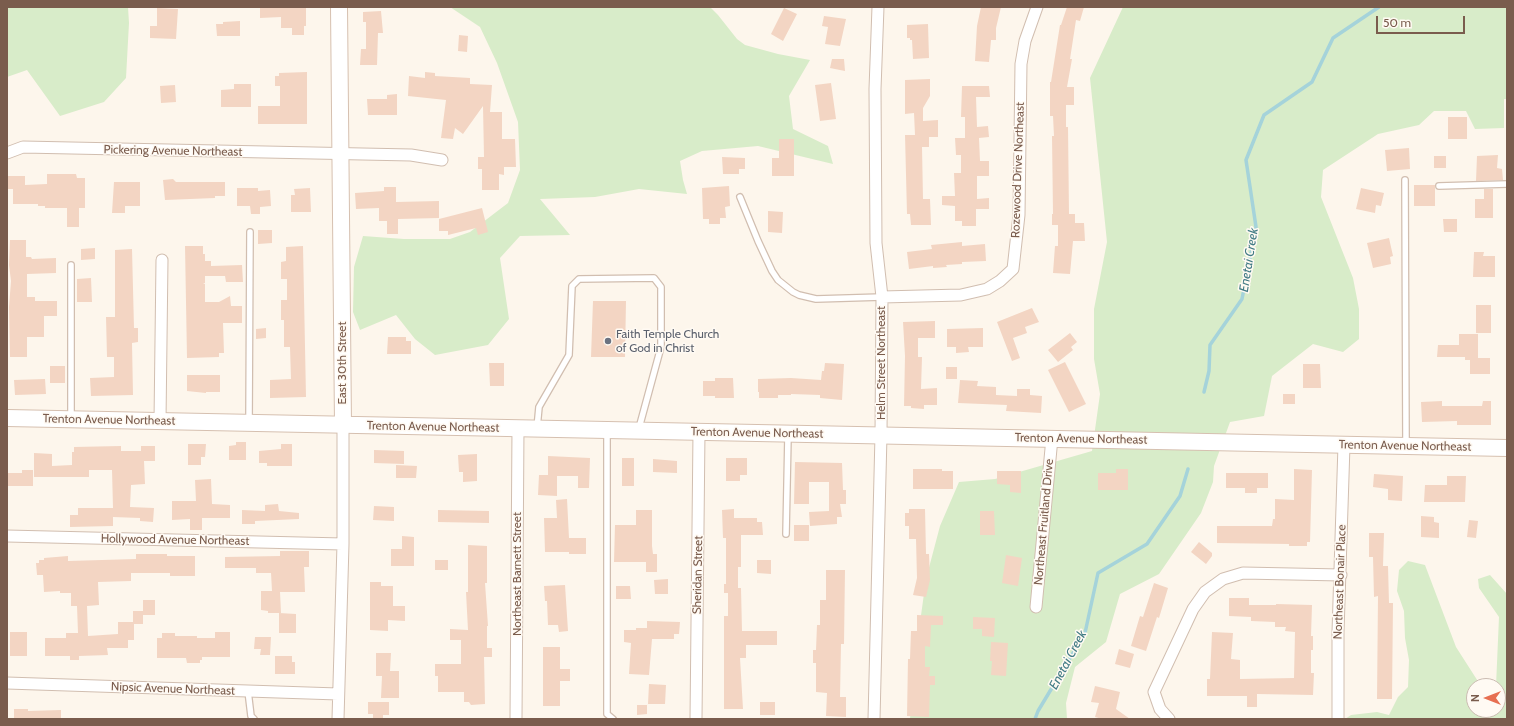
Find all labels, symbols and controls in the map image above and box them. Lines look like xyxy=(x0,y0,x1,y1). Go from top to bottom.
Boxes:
scale bar xyxy=(1378,8,1467,34)
text: 50 m xyxy=(1383,15,1411,30)
street label: Rozewood Drive Northeast xyxy=(1008,102,1028,238)
street label: Pickering Avenue Northeast xyxy=(104,143,242,159)
water label: Enetai Creek xyxy=(1236,227,1262,293)
street label: Helm Street Northeast xyxy=(874,306,888,420)
street label: East 30th Street xyxy=(335,321,349,405)
place label: Faith Temple Church of God in Christ xyxy=(616,327,719,355)
marker: Faith Temple Church of God in Christ xyxy=(603,336,613,346)
street label: Trenton Avenue Northeast xyxy=(43,412,175,428)
street label: Trenton Avenue Northeast xyxy=(367,419,499,435)
street label: Trenton Avenue Northeast xyxy=(691,425,823,441)
street label: Trenton Avenue Northeast xyxy=(1015,431,1147,447)
street label: Trenton Avenue Northeast xyxy=(1339,438,1471,454)
street label: Northeast Fruitland Drive xyxy=(1031,458,1057,586)
street label: Northeast Barnett Street xyxy=(510,512,524,636)
street label: Northeast Bonair Place xyxy=(1331,524,1349,640)
street label: Hollywood Avenue Northeast xyxy=(101,532,249,548)
street label: Sheridan Street xyxy=(690,536,706,614)
water label: Enetai Creek xyxy=(1046,628,1090,692)
north arrow xyxy=(1466,678,1506,718)
street label: Nipsic Avenue Northeast xyxy=(111,680,235,698)
text: N xyxy=(1468,694,1482,702)

